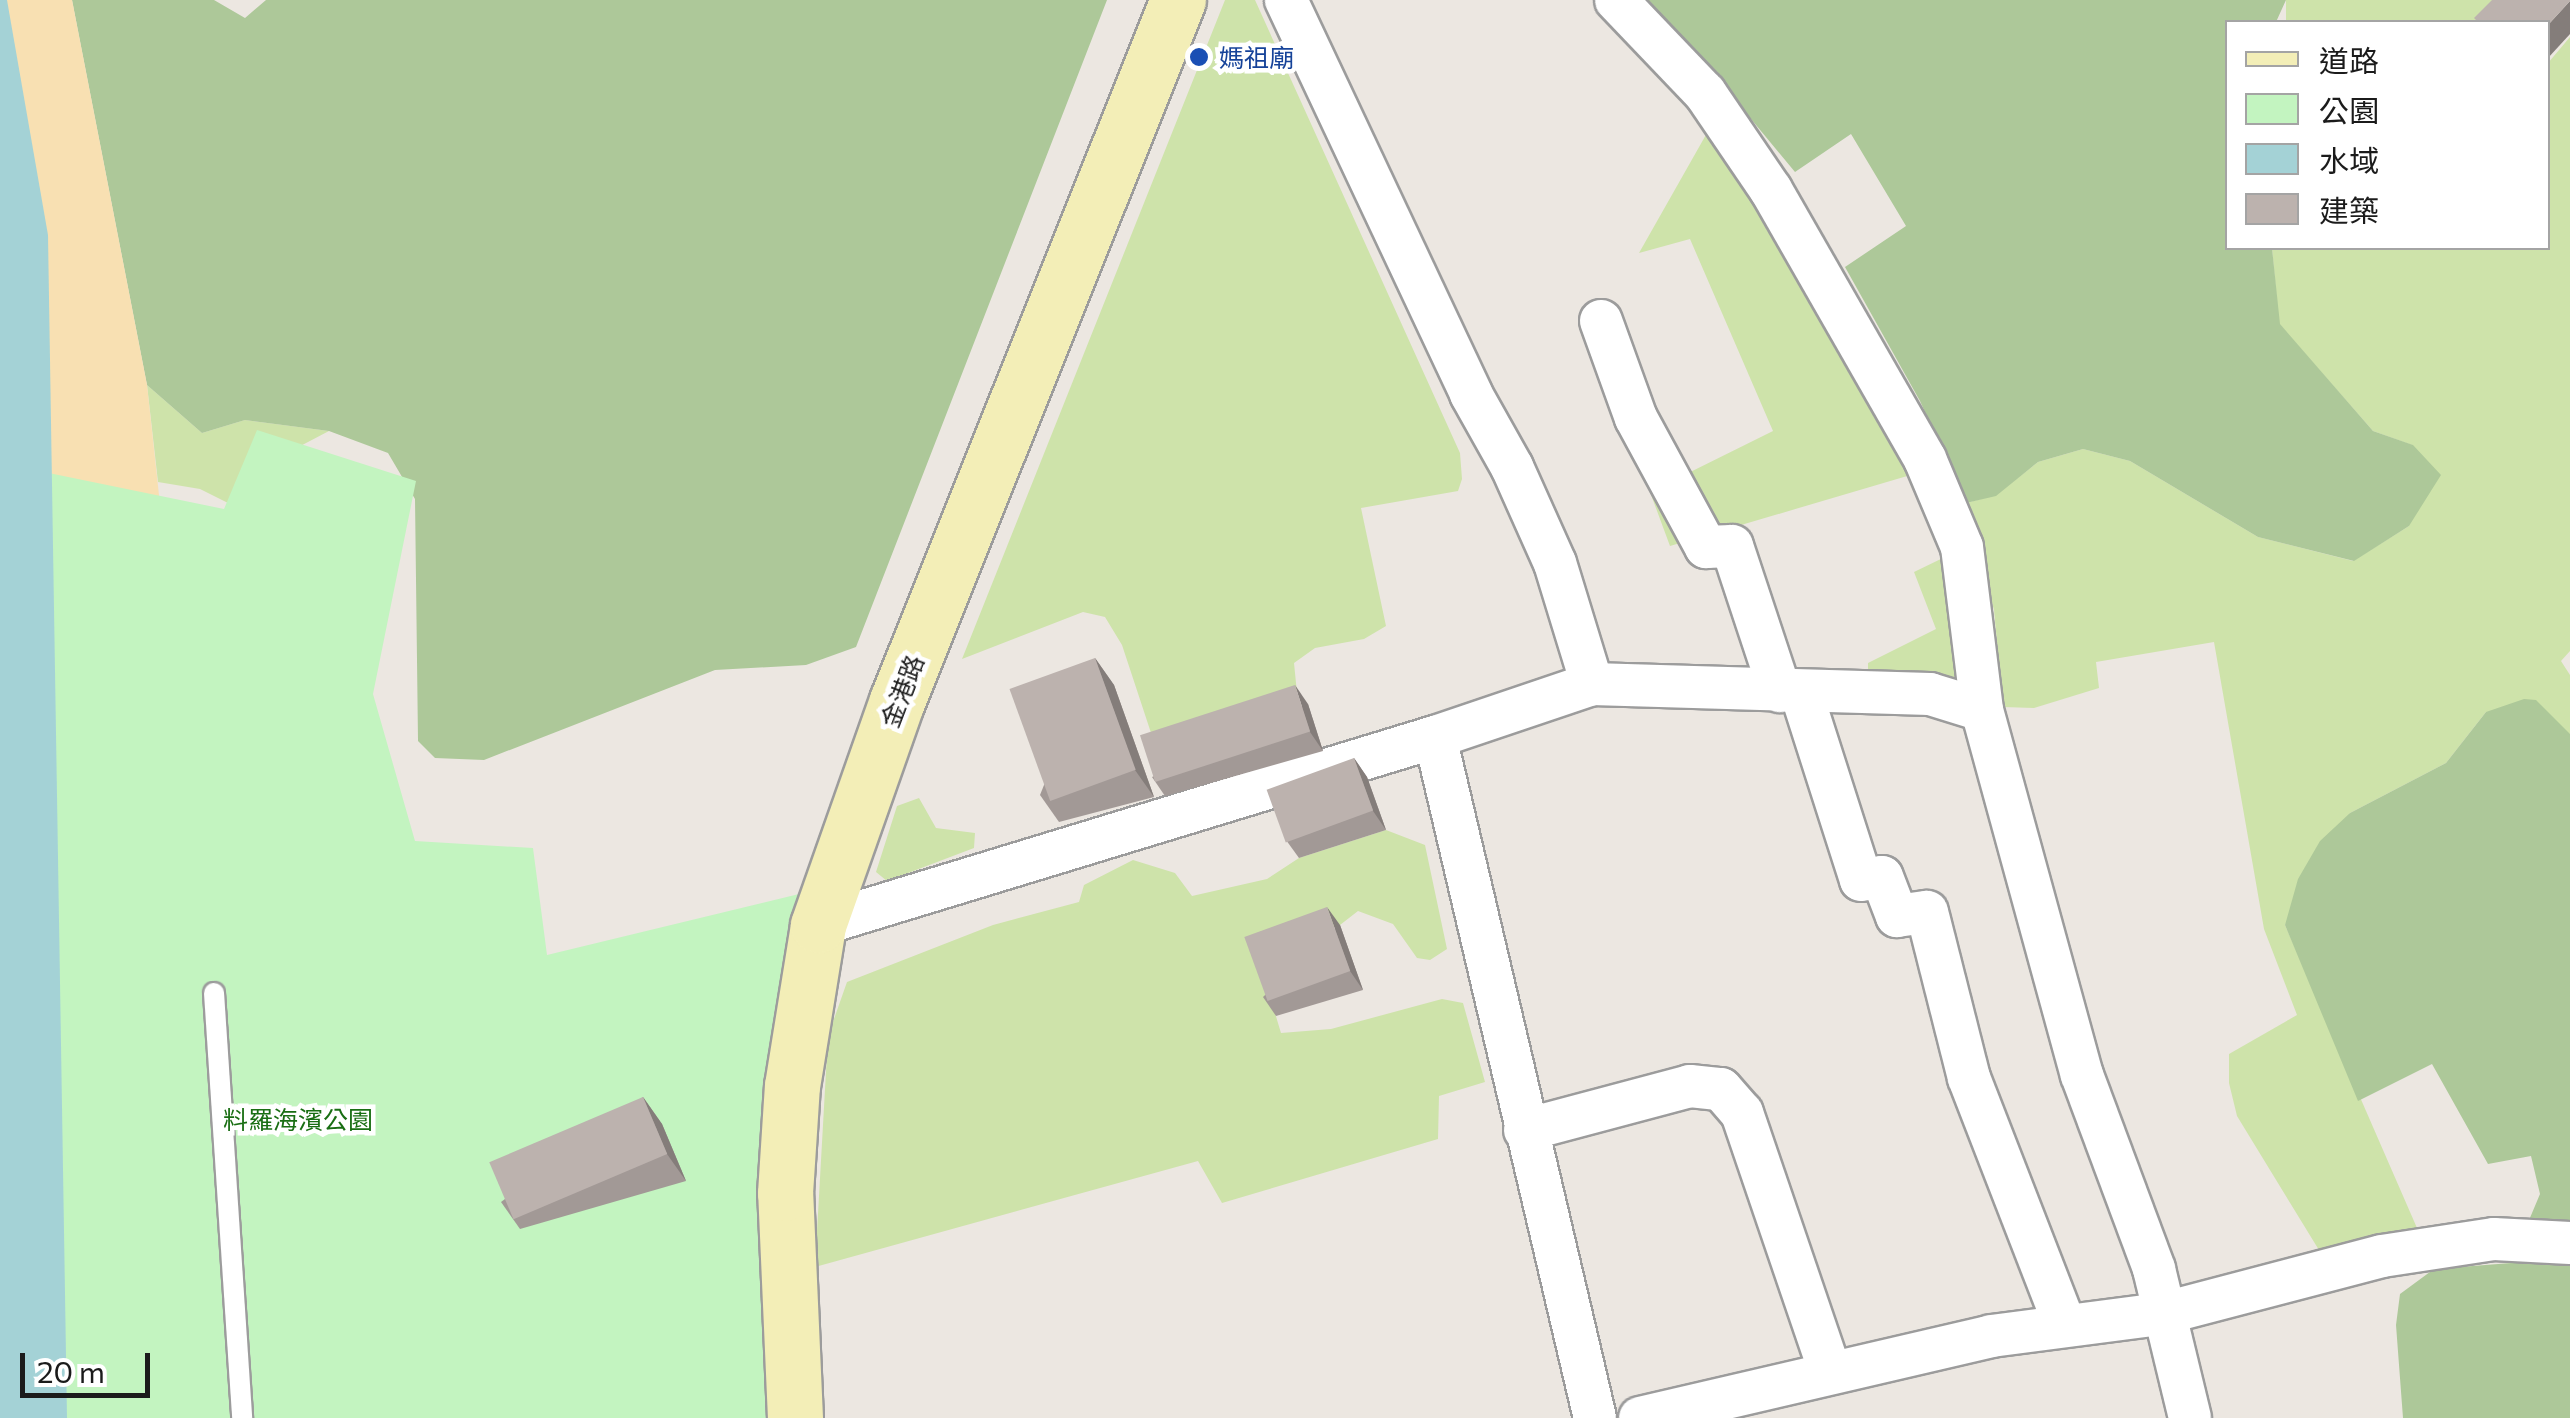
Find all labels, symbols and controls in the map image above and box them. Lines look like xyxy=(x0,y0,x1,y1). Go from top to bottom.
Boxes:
legend xyxy=(2225,20,2550,250)
text: 道路 xyxy=(2319,41,2379,78)
place label: 媽祖廟 xyxy=(1219,42,1294,72)
marker: 媽祖廟 xyxy=(1188,46,1210,68)
text: 公園 xyxy=(2319,91,2379,128)
text: 水域 xyxy=(2319,141,2379,178)
text: 建築 xyxy=(2319,191,2379,228)
street label: 金港路 xyxy=(875,651,929,731)
park label: 料羅海濱公園 xyxy=(223,1104,373,1134)
scale bar xyxy=(25,1333,155,1395)
text: 20 m xyxy=(37,1352,105,1389)

